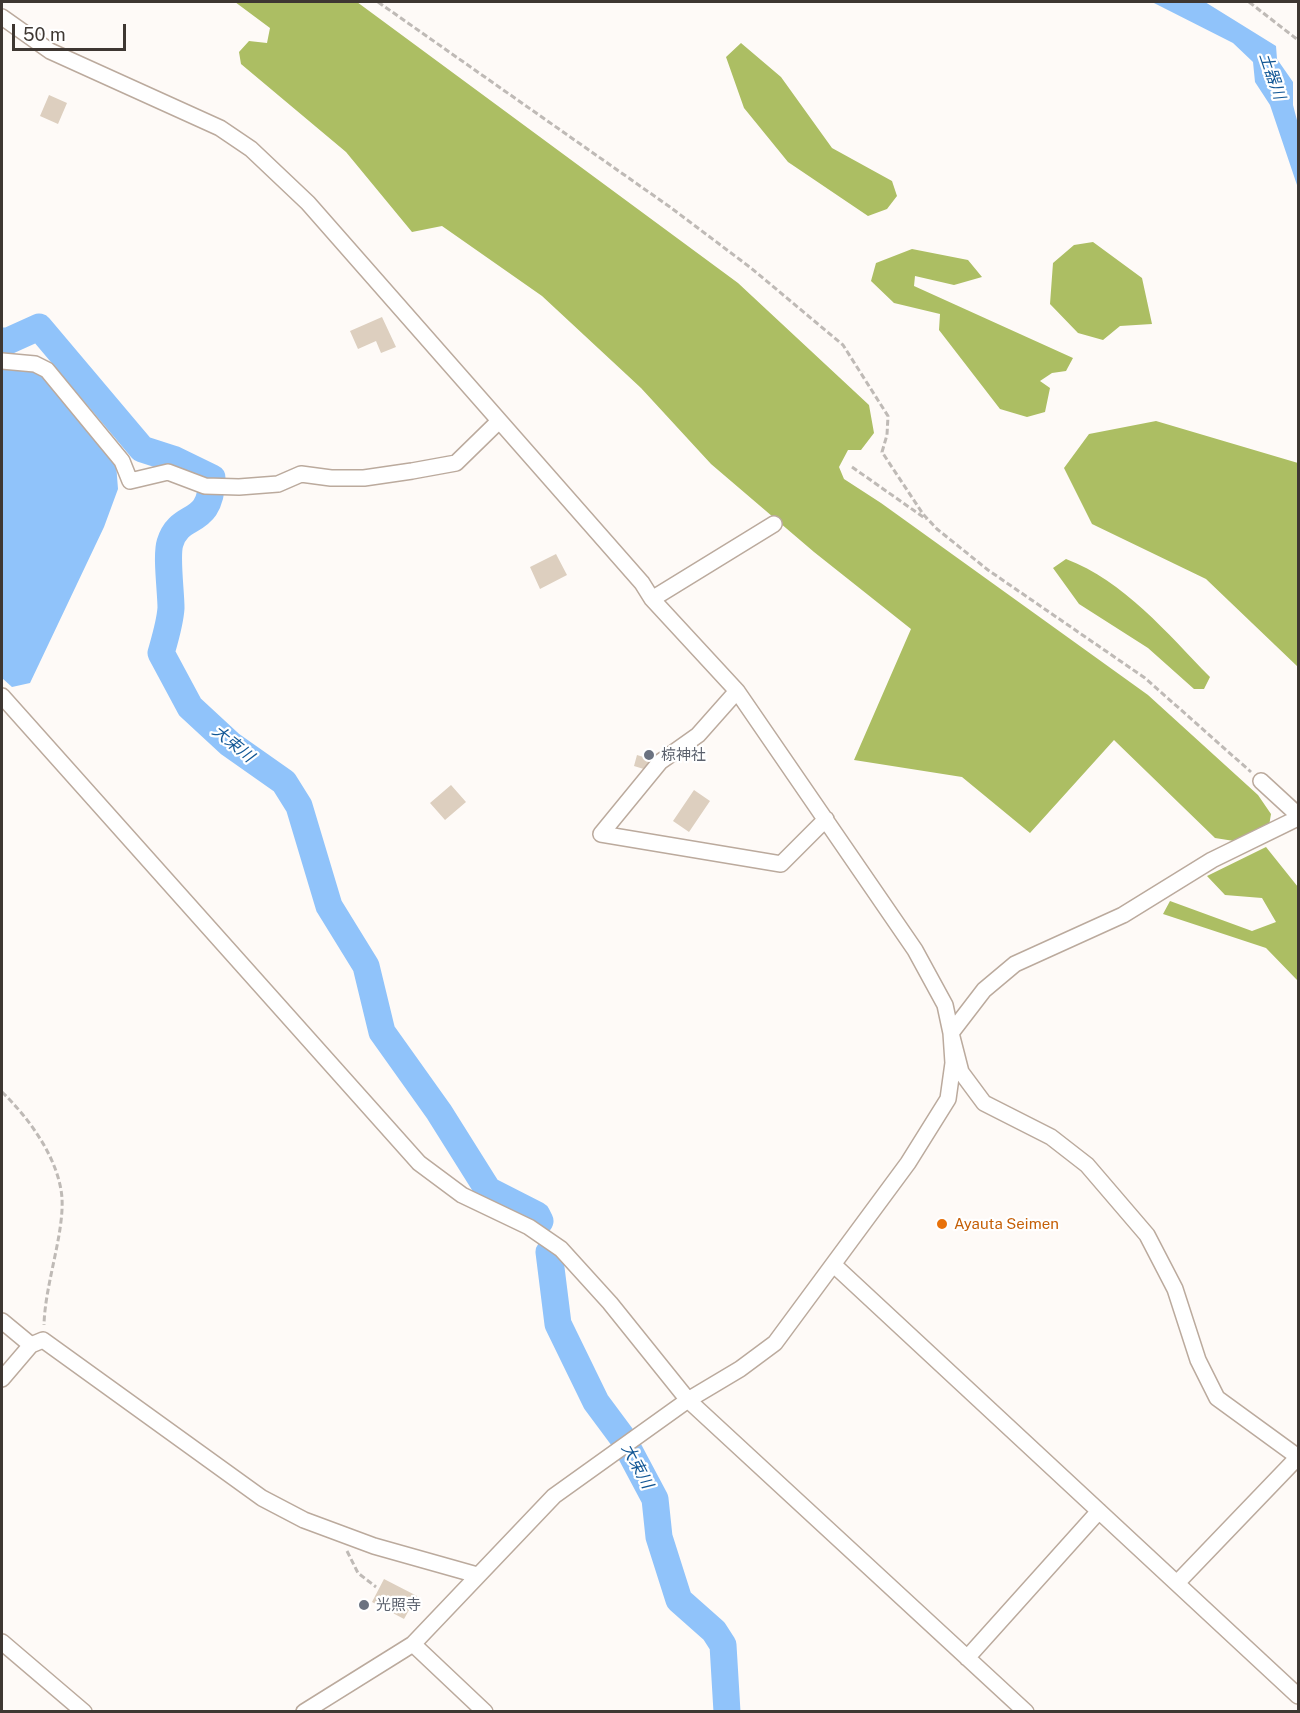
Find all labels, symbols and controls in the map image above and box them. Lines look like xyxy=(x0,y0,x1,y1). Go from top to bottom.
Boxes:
scale bar xyxy=(15,12,129,50)
text: 50 m xyxy=(23,24,66,45)
water label: 土器川 xyxy=(1255,50,1289,102)
water label: 大束川 xyxy=(208,721,258,767)
place label: 椋神社 xyxy=(661,746,706,764)
marker: 椋神社 xyxy=(642,748,656,762)
place label: Ayauta Seimen xyxy=(954,1215,1059,1233)
marker: Ayauta Seimen xyxy=(935,1217,949,1231)
water label: 大束川 xyxy=(617,1440,657,1492)
place label: 光照寺 xyxy=(376,1596,421,1614)
marker: 光照寺 xyxy=(357,1598,371,1612)

